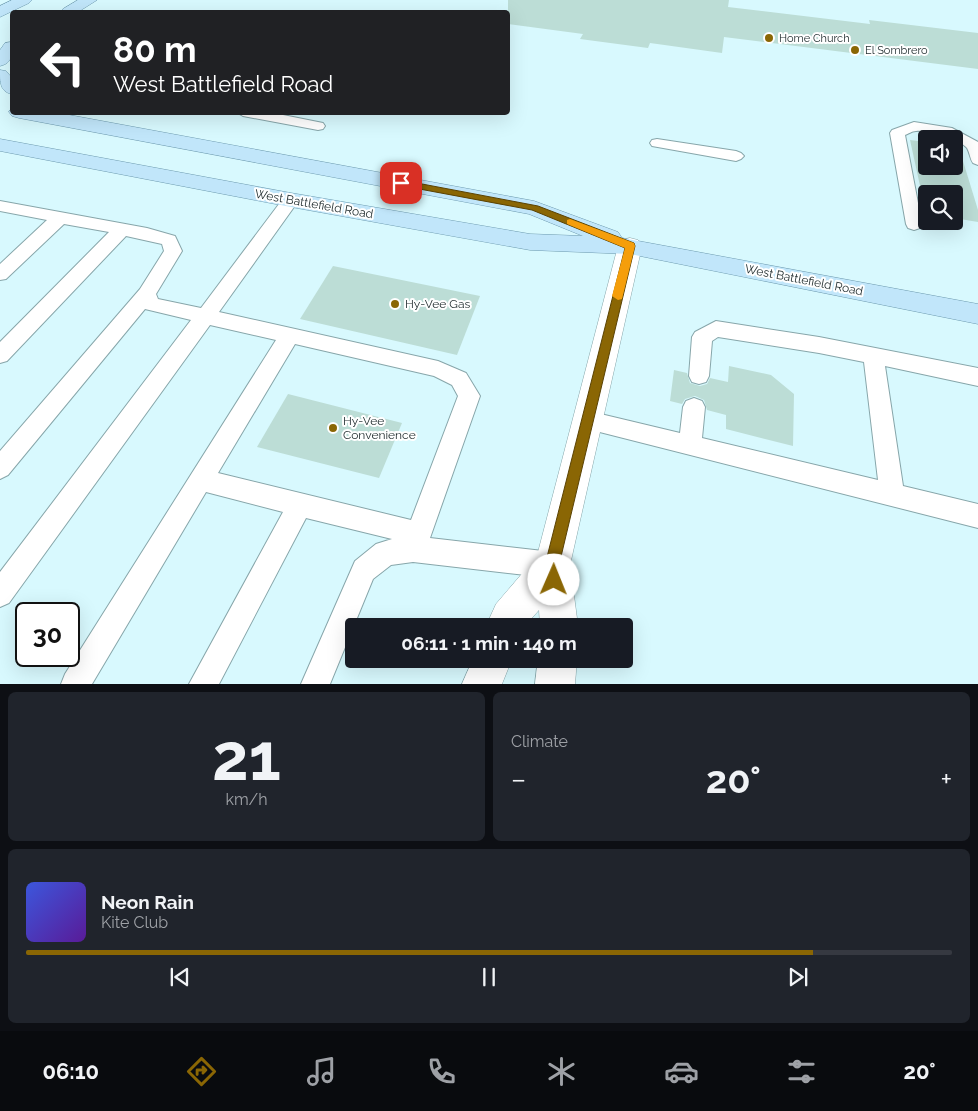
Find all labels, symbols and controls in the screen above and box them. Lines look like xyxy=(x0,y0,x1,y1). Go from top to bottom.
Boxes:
text: 80 m xyxy=(113,29,197,70)
icon: left xyxy=(30,30,95,95)
marker: Home Church xyxy=(763,32,775,44)
place label: Home Church xyxy=(779,32,850,45)
marker: El Sombrero xyxy=(849,44,861,56)
place label: El Sombrero xyxy=(865,44,928,57)
text: West Battlefield Road xyxy=(113,71,333,97)
map controls xyxy=(918,130,963,230)
button: sound xyxy=(918,130,963,175)
pin xyxy=(380,162,422,204)
icon: arrive xyxy=(387,169,415,197)
button: search xyxy=(918,185,963,230)
street label: West Battlefield Road xyxy=(254,187,374,221)
street label: West Battlefield Road xyxy=(744,262,864,298)
place label: Hy-Vee Gas xyxy=(405,297,470,311)
marker: Hy-Vee Gas xyxy=(389,298,401,310)
place label: Hy-Vee Convenience xyxy=(343,414,416,442)
marker: Hy-Vee Convenience xyxy=(327,422,339,434)
position arrow xyxy=(527,553,579,605)
speed limit sign: 30 xyxy=(15,602,80,667)
text: 06:11 · 1 min · 140 m xyxy=(401,632,577,654)
text: 21 xyxy=(212,719,281,795)
text: Climate xyxy=(511,732,568,751)
text: 20° xyxy=(706,757,761,802)
text: − xyxy=(511,763,526,796)
text: + xyxy=(940,763,952,796)
text: km/h xyxy=(225,790,268,809)
text: Neon Rain xyxy=(101,891,194,913)
text: Kite Club xyxy=(101,913,168,932)
icon: previous xyxy=(166,963,194,991)
icon: pause xyxy=(475,963,503,991)
icon: next xyxy=(784,963,812,991)
icon: directions xyxy=(184,1054,219,1089)
icon: music xyxy=(304,1054,339,1089)
icon: phone xyxy=(424,1054,459,1089)
icon: climate xyxy=(544,1054,579,1089)
icon: car xyxy=(664,1054,699,1089)
icon: filters xyxy=(784,1054,819,1089)
text: 06:10 xyxy=(42,1058,99,1084)
text: 20° xyxy=(904,1058,935,1084)

